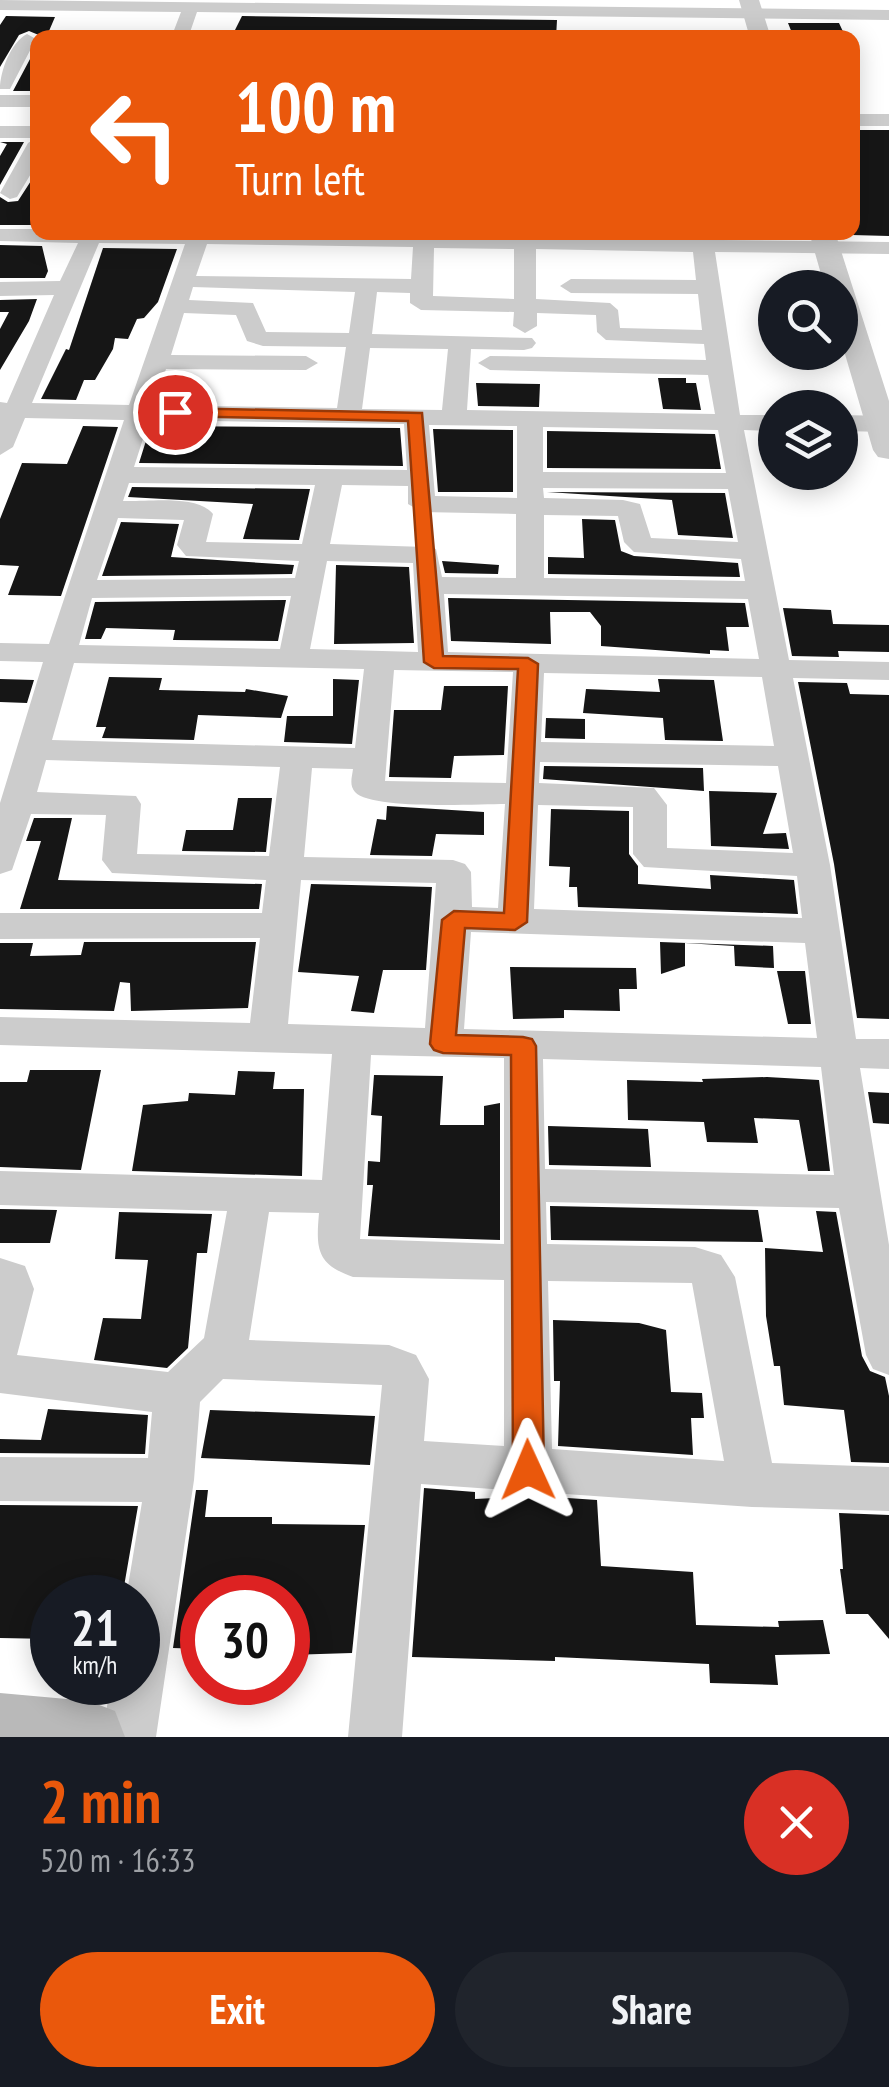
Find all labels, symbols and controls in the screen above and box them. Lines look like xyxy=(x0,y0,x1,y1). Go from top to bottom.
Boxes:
text: 100 m xyxy=(235,61,396,151)
icon: left xyxy=(70,70,200,200)
text: Turn left xyxy=(235,149,365,207)
map controls xyxy=(758,270,858,490)
button: search xyxy=(758,270,858,370)
pin xyxy=(133,370,218,455)
icon: arrive xyxy=(148,385,203,440)
button: layers xyxy=(758,390,858,490)
position arrow xyxy=(476,1418,580,1522)
speed limit sign: 30 xyxy=(180,1575,310,1705)
text: 21 xyxy=(71,1595,119,1660)
text: km/h xyxy=(73,1649,117,1681)
text: 2 min xyxy=(40,1762,161,1840)
button: close xyxy=(744,1770,849,1875)
text: 520 m · 16:33 xyxy=(40,1839,195,1881)
button: Exit xyxy=(40,1952,435,2067)
button: Share xyxy=(455,1952,849,2067)

